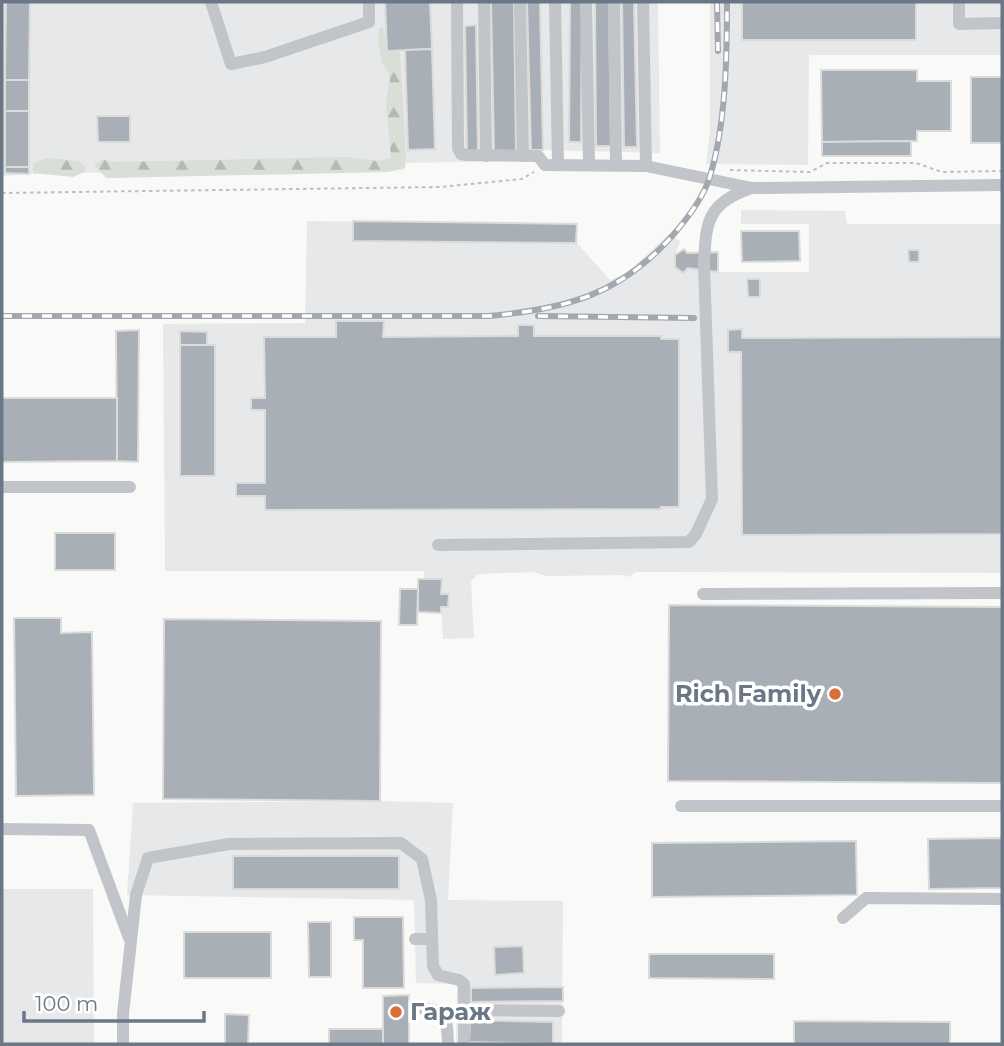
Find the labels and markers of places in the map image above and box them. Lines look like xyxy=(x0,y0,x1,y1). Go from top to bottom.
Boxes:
place label: Rich Family xyxy=(675,679,822,708)
marker: Rich Family xyxy=(827,686,843,702)
place label: Гараж xyxy=(410,997,491,1026)
marker: Гараж xyxy=(388,1004,404,1020)

